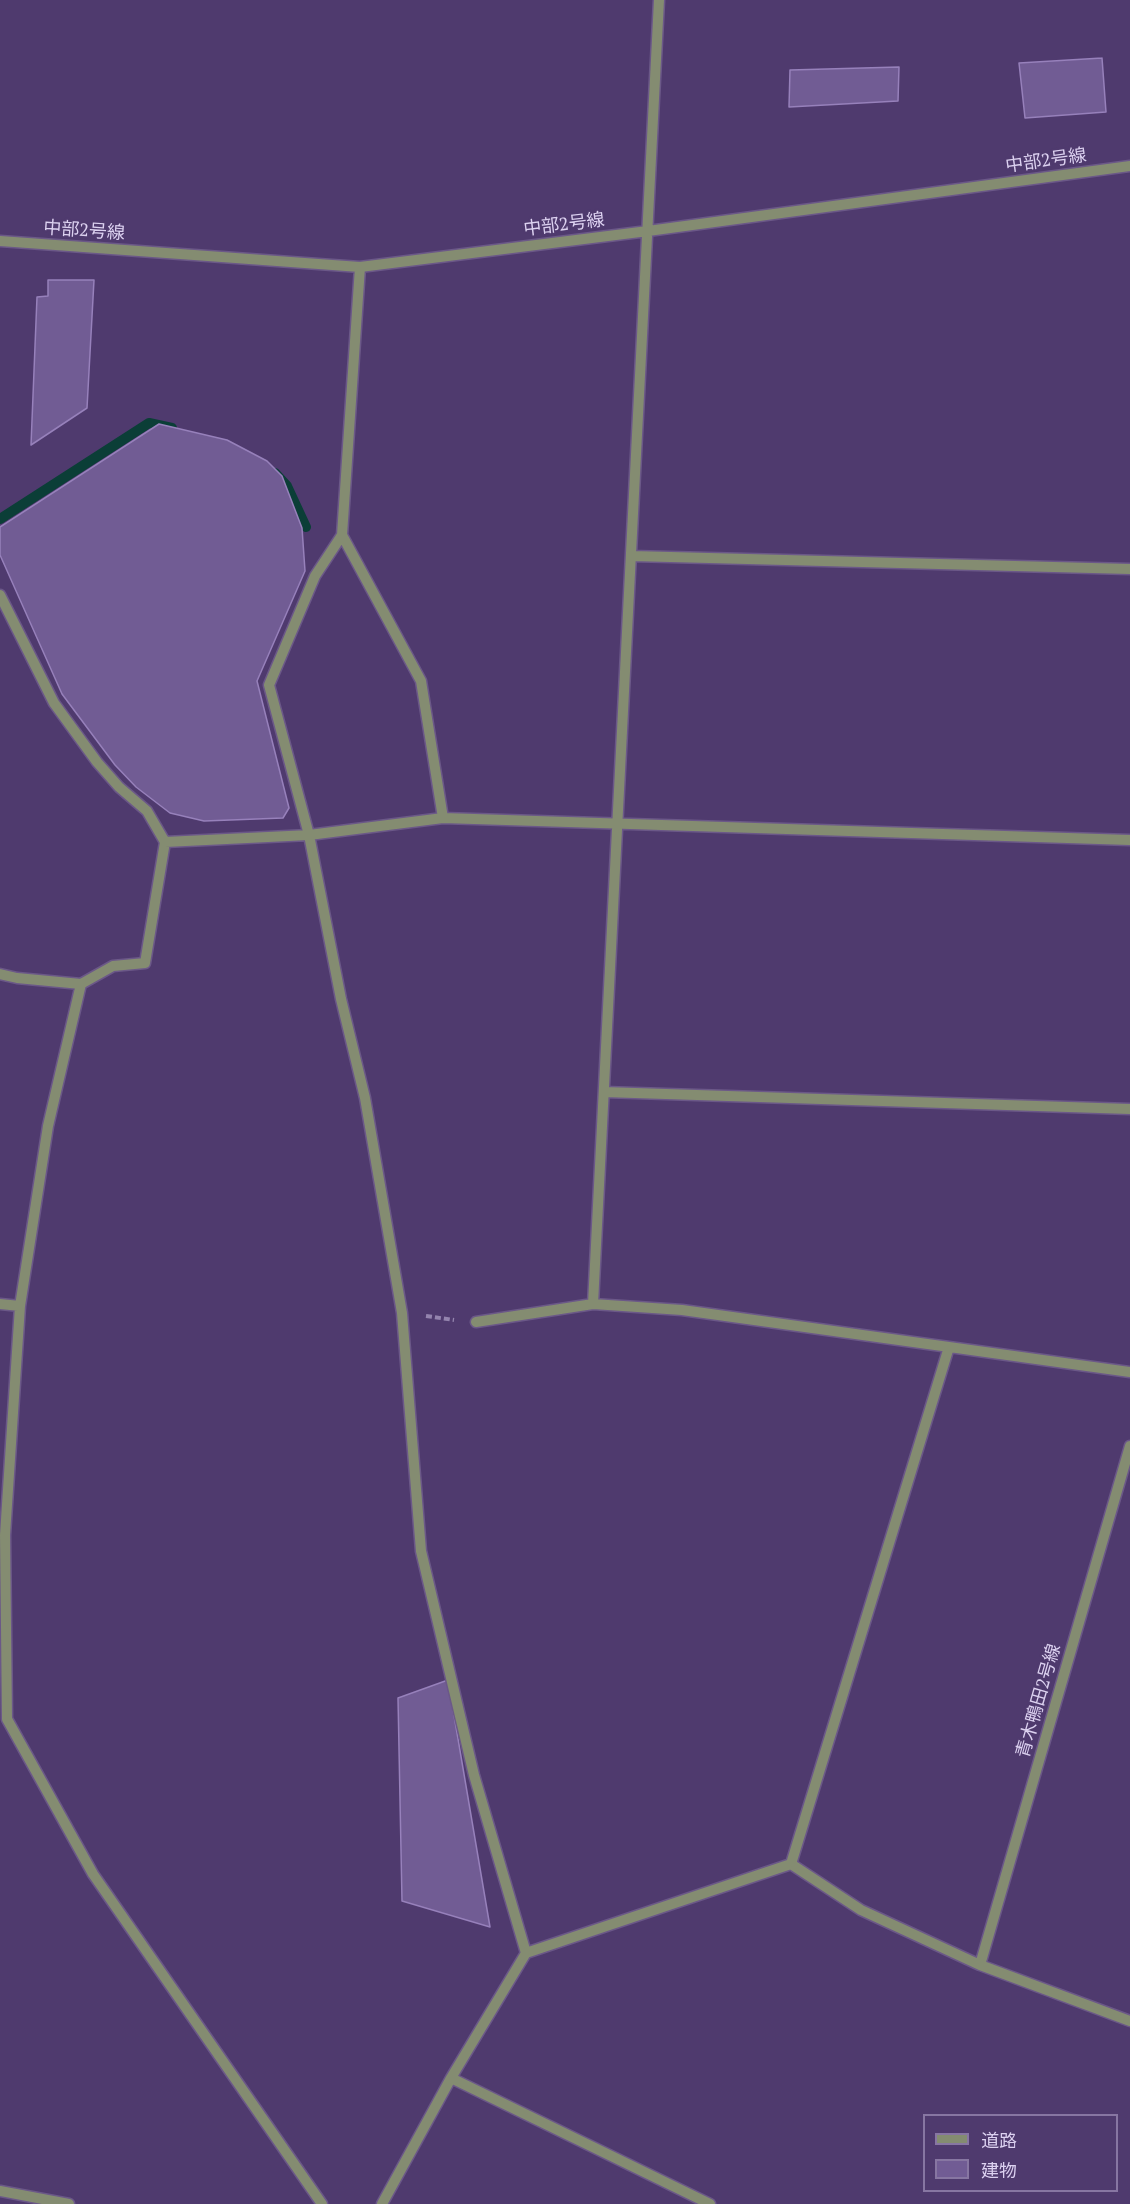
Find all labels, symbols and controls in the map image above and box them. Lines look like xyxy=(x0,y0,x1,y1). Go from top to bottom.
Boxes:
street label: 中部2号線 xyxy=(1004,145,1088,177)
street label: 中部2号線 xyxy=(522,209,606,241)
street label: 中部2号線 xyxy=(43,217,125,245)
street label: 青木鴨田2号線 xyxy=(1012,1642,1066,1760)
legend xyxy=(923,2114,1118,2192)
text: 道路 xyxy=(981,2128,1017,2152)
text: 建物 xyxy=(981,2158,1017,2182)

